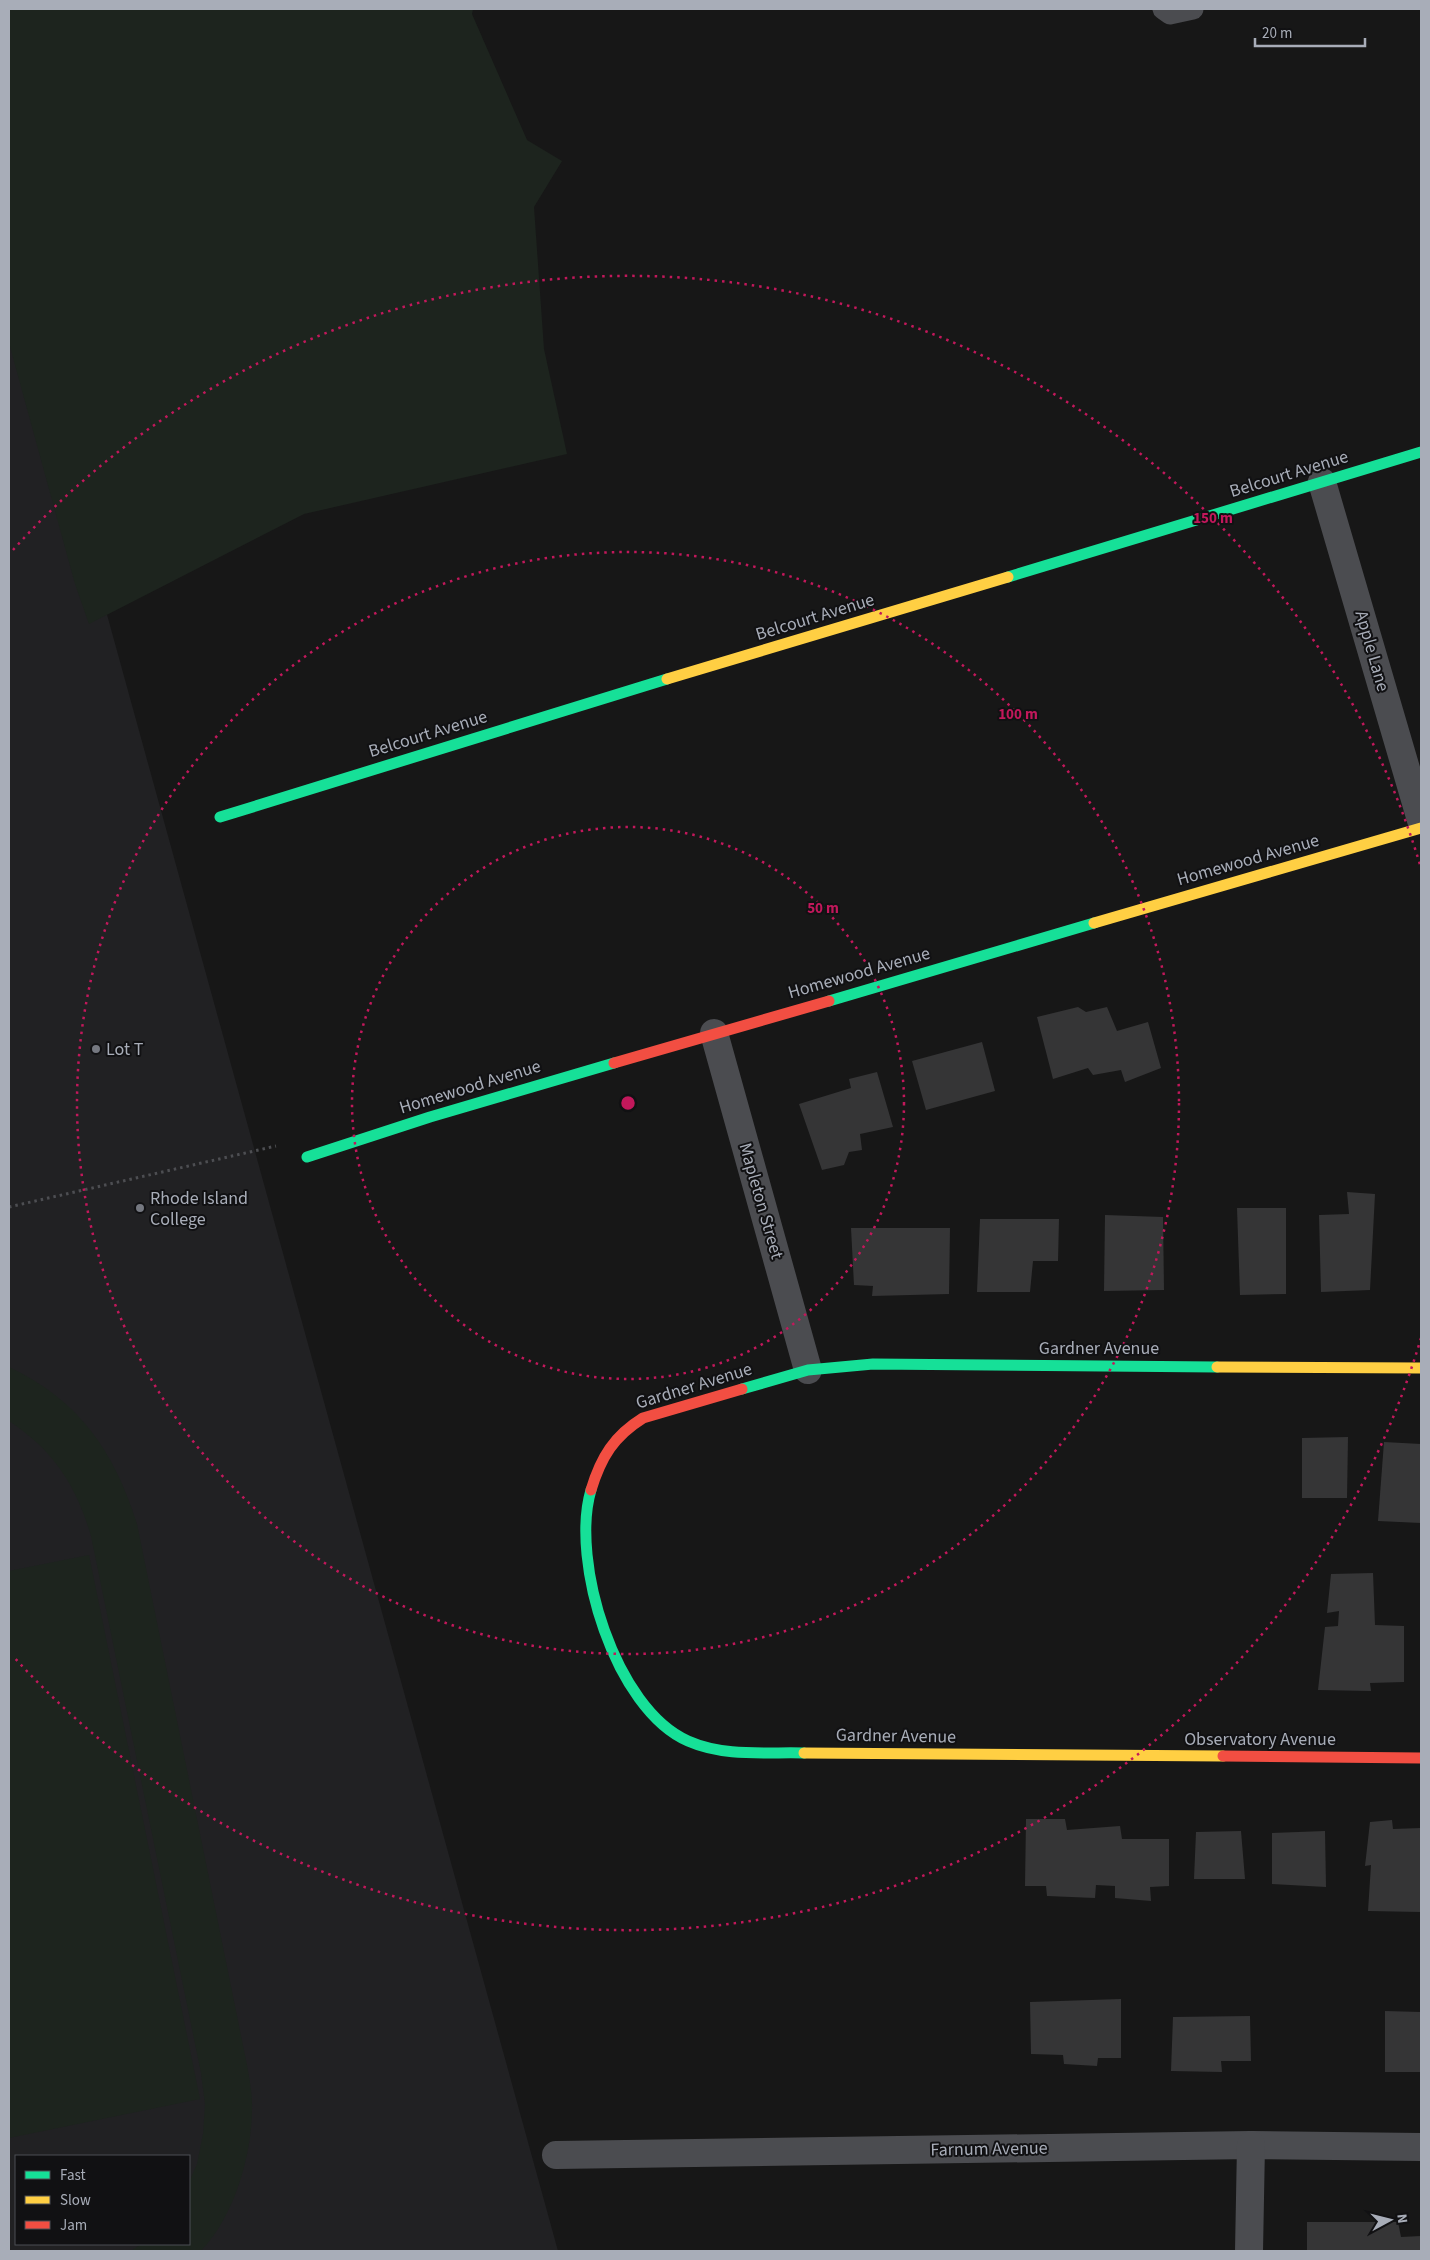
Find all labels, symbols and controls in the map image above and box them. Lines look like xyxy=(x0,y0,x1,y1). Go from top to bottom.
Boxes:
scale bar xyxy=(1255,15,1365,47)
text: 20 m xyxy=(1262,23,1292,44)
street label: Belcourt Avenue xyxy=(1227,444,1351,504)
text: 150 m xyxy=(1193,508,1233,529)
street label: Belcourt Avenue xyxy=(753,587,877,647)
street label: Apple Lane xyxy=(1348,607,1396,695)
street label: Belcourt Avenue xyxy=(366,704,490,764)
text: 100 m xyxy=(998,704,1038,725)
street label: Homewood Avenue xyxy=(1174,828,1322,892)
text: 50 m xyxy=(807,898,839,919)
street label: Homewood Avenue xyxy=(785,941,933,1005)
place label: Lot T xyxy=(106,1037,144,1062)
marker: Lot T xyxy=(90,1043,102,1055)
street label: Homewood Avenue xyxy=(396,1054,544,1120)
centre of rings xyxy=(619,1094,637,1112)
street label: Mapleton Street xyxy=(732,1140,790,1262)
place label: Rhode Island College xyxy=(150,1186,248,1232)
marker: Rhode Island College xyxy=(134,1202,146,1214)
street label: Gardner Avenue xyxy=(1039,1336,1159,1361)
street label: Gardner Avenue xyxy=(633,1356,755,1416)
street label: Gardner Avenue xyxy=(836,1722,956,1750)
street label: Observatory Avenue xyxy=(1184,1727,1336,1752)
street label: Farnum Avenue xyxy=(930,2135,1048,2163)
legend xyxy=(15,2155,190,2245)
text: Fast xyxy=(60,2165,86,2186)
text: Slow xyxy=(60,2190,91,2211)
north arrow xyxy=(1365,2195,1415,2245)
text: N xyxy=(1391,2213,1412,2224)
text: Jam xyxy=(60,2215,87,2236)

